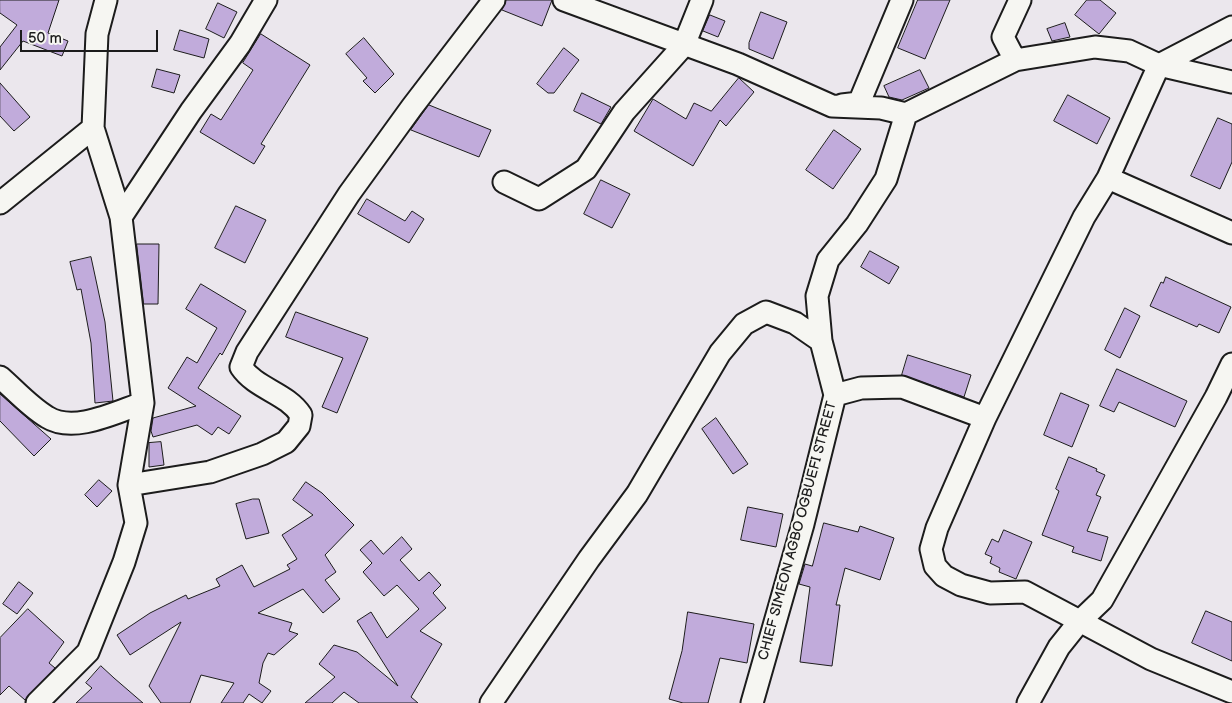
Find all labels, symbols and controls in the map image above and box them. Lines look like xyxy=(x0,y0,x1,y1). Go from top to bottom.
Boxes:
scale bar xyxy=(22,20,160,52)
text: 50 m xyxy=(28,29,62,48)
street label: CHIEF SIMEON AGBO OGBUEFI STREET xyxy=(755,400,841,662)

